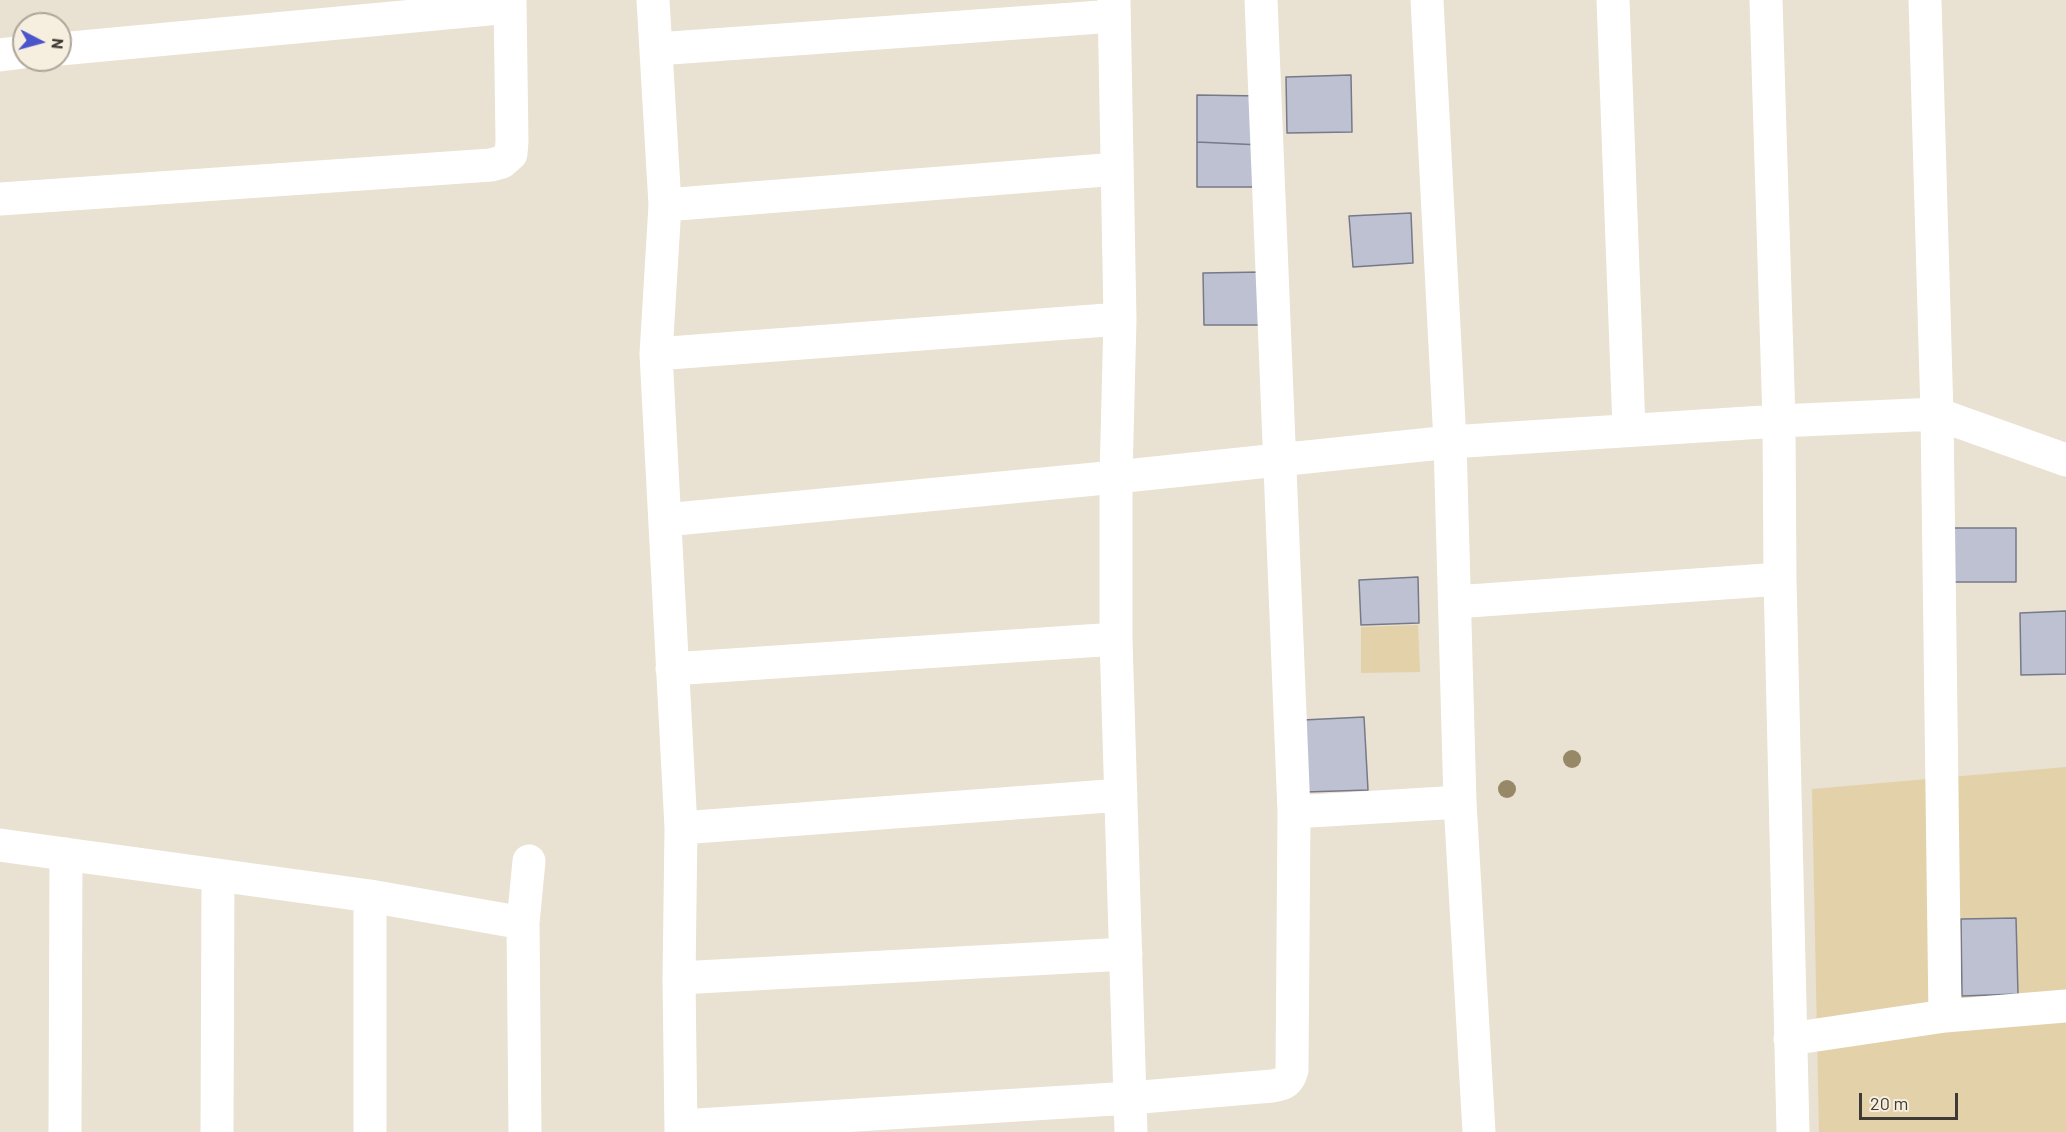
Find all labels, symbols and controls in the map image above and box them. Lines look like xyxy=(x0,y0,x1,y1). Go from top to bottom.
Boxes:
north arrow xyxy=(12,12,72,72)
text: N xyxy=(48,37,68,50)
scale bar xyxy=(1862,1081,1961,1119)
text: 20 m xyxy=(1870,1092,1908,1114)

